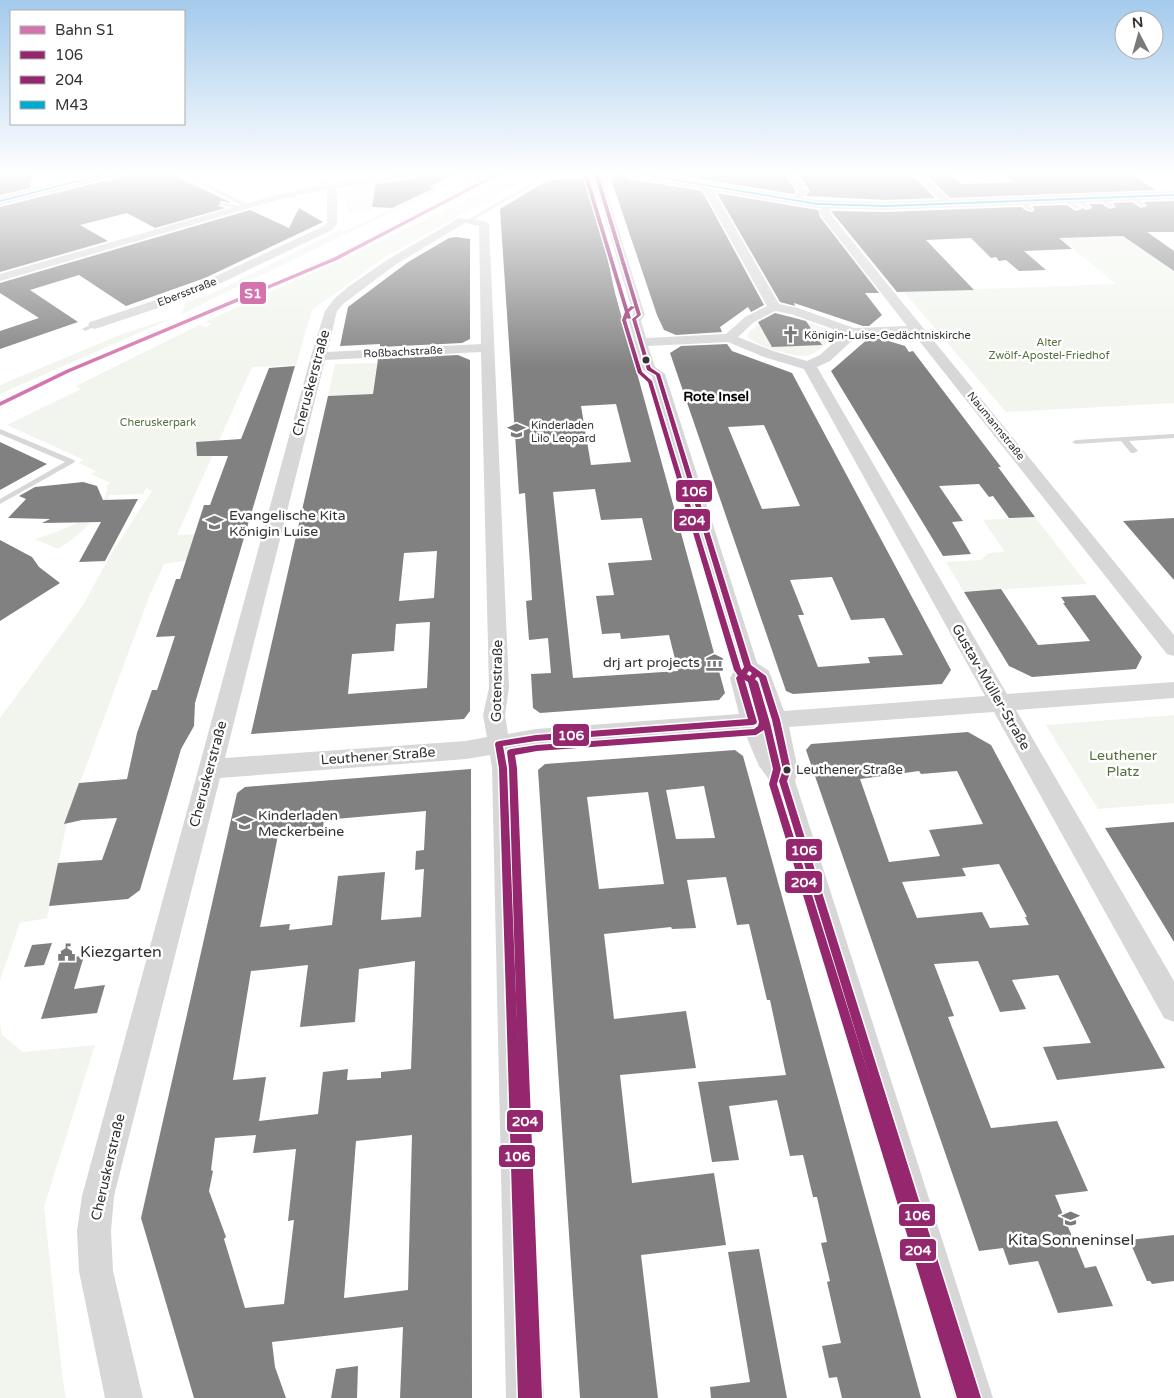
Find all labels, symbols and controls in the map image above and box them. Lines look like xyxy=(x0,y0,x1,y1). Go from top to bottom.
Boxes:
legend xyxy=(10,10,185,125)
north arrow xyxy=(1114,10,1164,60)
text: N xyxy=(1131,14,1144,32)
text: Bahn S1 xyxy=(55,21,115,39)
text: 106 xyxy=(55,46,83,64)
text: 204 xyxy=(55,71,83,89)
text: M43 xyxy=(55,96,88,114)
street label: Ebersstraße xyxy=(156,275,218,309)
line badge: S1 xyxy=(239,281,267,305)
text: S1 xyxy=(244,285,262,302)
church icon: Königin-Luise-Gedächtniskirche xyxy=(780,325,800,345)
street label: Cheruskerstraße xyxy=(289,328,333,438)
place label: Königin-Luise-Gedächtniskirche xyxy=(804,329,971,342)
park label: Alter Zwölf-Apostel-Friedhof xyxy=(988,336,1110,362)
street label: Roßbachstraße xyxy=(363,343,443,361)
unlabelled marker xyxy=(641,355,651,365)
district label: Rote Insel xyxy=(683,388,749,405)
street label: Naumannstraße xyxy=(964,389,1028,463)
park label: Cheruskerpark xyxy=(120,416,196,429)
place label: Kinderladen Lilo Leopard xyxy=(531,419,596,445)
school or university icon: Kinderladen Lilo Leopard xyxy=(507,421,527,441)
line badge: 106 xyxy=(675,479,713,503)
text: 106 xyxy=(681,483,707,500)
place label: Evangelische Kita Königin Luise xyxy=(229,507,346,540)
line badge: 204 xyxy=(673,508,711,532)
text: 204 xyxy=(679,512,705,529)
school or university icon: Evangelische Kita Königin Luise xyxy=(205,513,225,533)
street label: Gustav-Müller-Straße xyxy=(948,621,1034,753)
street label: Gotenstraße xyxy=(488,640,506,722)
museum icon: drj art projects xyxy=(704,652,724,672)
place label: drj art projects xyxy=(603,654,700,671)
street label: Cheruskerstraße xyxy=(186,719,230,829)
line badge: 106 xyxy=(552,723,590,747)
text: 106 xyxy=(558,727,584,744)
street label: Leuthener Straße xyxy=(320,744,436,768)
park label: Leuthener Platz xyxy=(1089,747,1158,780)
place label: Leuthener Straße xyxy=(796,762,903,778)
marker: Leuthener Straße xyxy=(782,765,792,775)
place label: Kinderladen Meckerbeine xyxy=(258,807,344,840)
school or university icon: Kinderladen Meckerbeine xyxy=(234,813,254,833)
line badge: 106 xyxy=(785,838,823,862)
text: 106 xyxy=(791,842,817,859)
line badge: 204 xyxy=(784,870,823,894)
text: 204 xyxy=(791,874,817,891)
public building icon: Kiezgarten xyxy=(56,942,76,962)
place label: Kiezgarten xyxy=(80,942,162,962)
line badge: 204 xyxy=(506,1109,544,1133)
street label: Cheruskerstraße xyxy=(87,1112,129,1222)
text: 204 xyxy=(512,1113,538,1130)
line badge: 106 xyxy=(498,1144,536,1168)
text: 106 xyxy=(504,1148,530,1165)
line badge: 106 xyxy=(898,1203,936,1227)
text: 106 xyxy=(904,1207,930,1224)
school or university icon: Kita Sonneninsel xyxy=(1061,1208,1081,1228)
place label: Kita Sonneninsel xyxy=(1008,1230,1134,1250)
line badge: 204 xyxy=(899,1238,937,1262)
text: 204 xyxy=(905,1242,931,1259)

